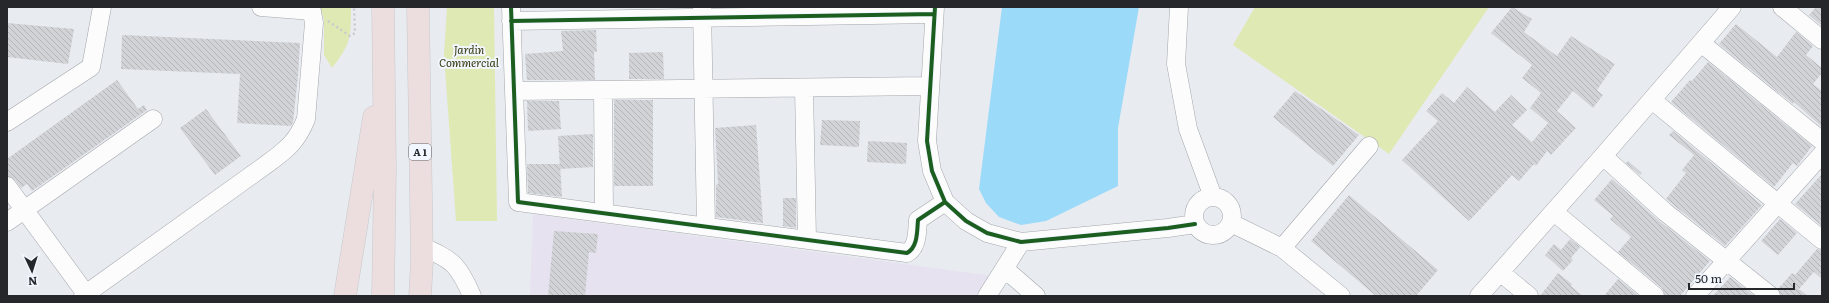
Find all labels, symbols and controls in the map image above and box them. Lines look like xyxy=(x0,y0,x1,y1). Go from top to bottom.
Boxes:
park label: Jardin Commercial xyxy=(439,41,500,70)
road number: A 1 xyxy=(409,144,431,160)
north arrow xyxy=(12,251,52,291)
scale bar xyxy=(1689,265,1794,291)
text: 50 m xyxy=(1695,269,1722,287)
text: N xyxy=(28,274,38,290)

